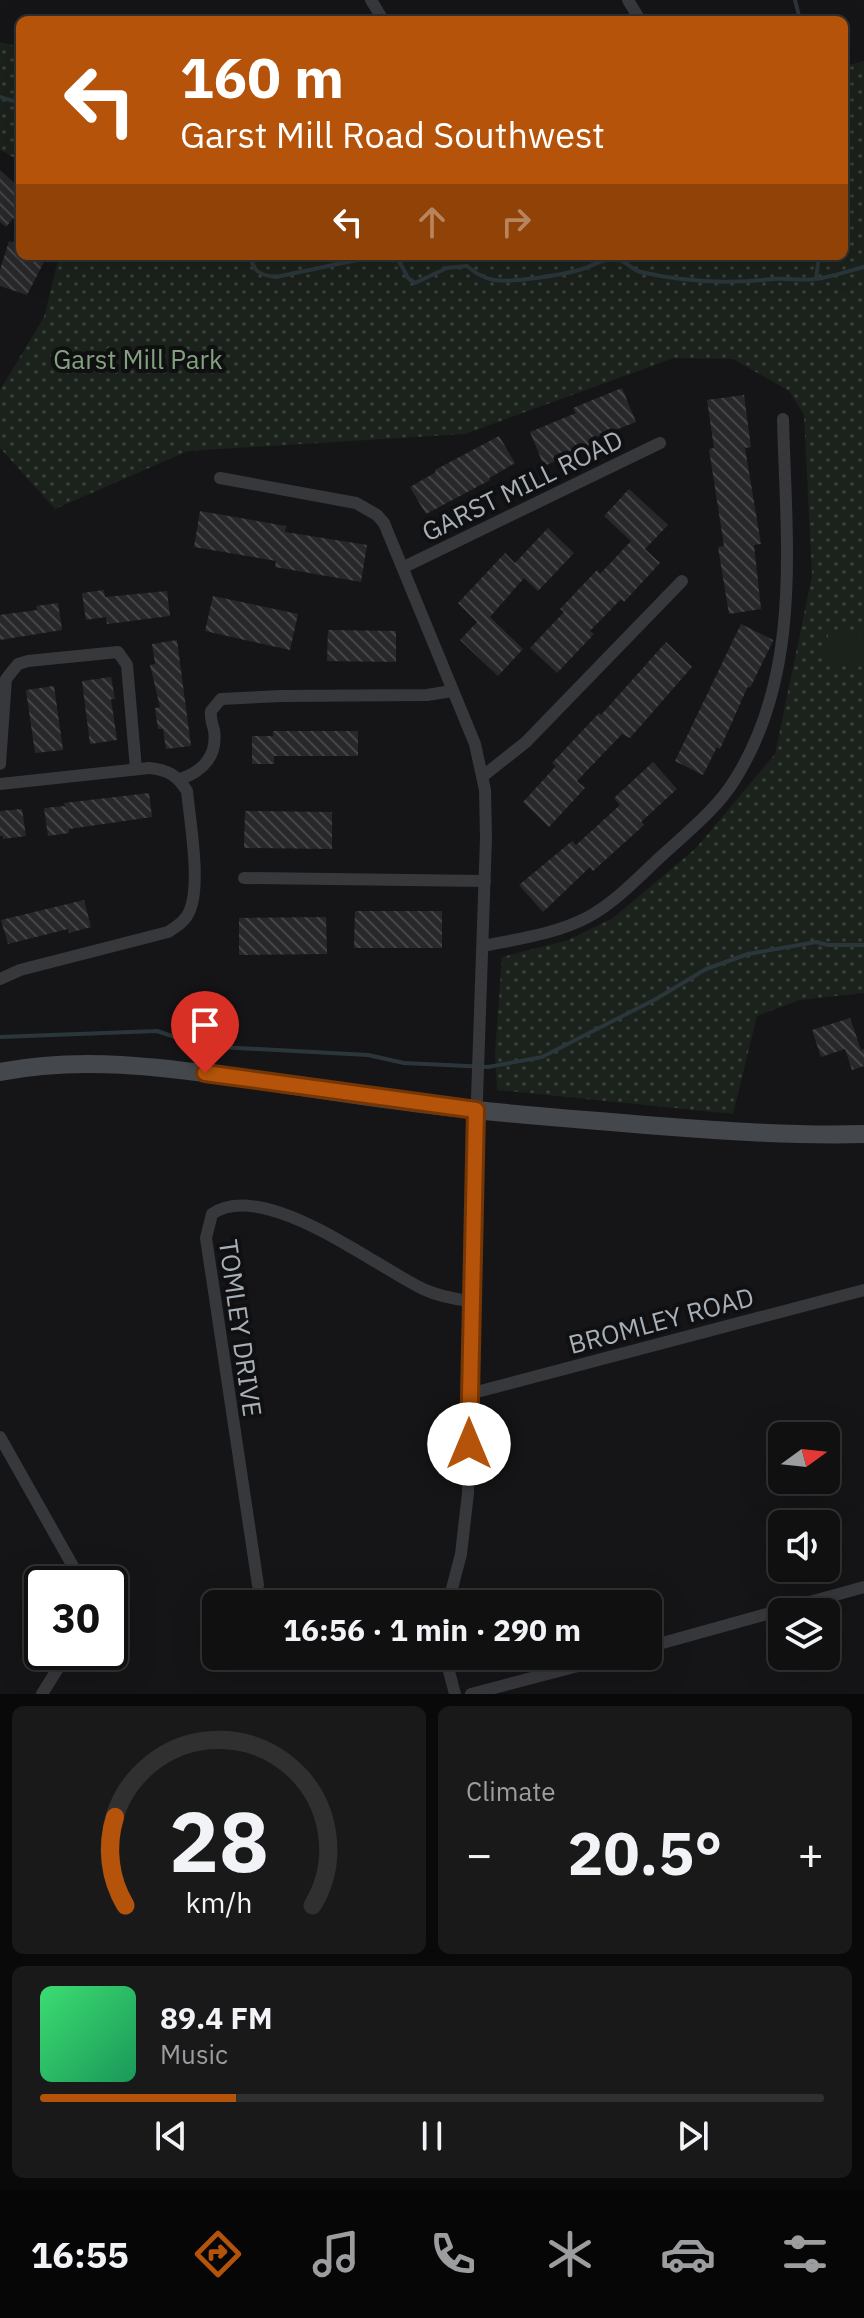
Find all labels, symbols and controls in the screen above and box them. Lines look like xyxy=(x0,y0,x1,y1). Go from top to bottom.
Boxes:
text: 160 m xyxy=(180,41,344,113)
icon: left xyxy=(48,48,152,152)
text: Garst Mill Road Southwest xyxy=(180,111,605,158)
icon: left xyxy=(326,200,370,244)
icon: ahead xyxy=(410,200,454,244)
icon: right xyxy=(494,200,538,244)
park label: Garst Mill Park xyxy=(53,342,223,376)
street label: GARST MILL ROAD xyxy=(416,422,628,548)
pin xyxy=(171,991,239,1073)
icon: arrive xyxy=(183,1003,227,1047)
street label: TOMLEY DRIVE xyxy=(212,1237,270,1419)
street label: BROMLEY ROAD xyxy=(565,1279,757,1361)
position arrow xyxy=(427,1402,511,1486)
north arrow xyxy=(768,1422,840,1494)
map controls xyxy=(768,1422,840,1670)
button: sound xyxy=(768,1510,840,1582)
speed limit sign: 30 xyxy=(24,1566,128,1670)
button: layers xyxy=(768,1598,840,1670)
text: 16:56 · 1 min · 290 m xyxy=(283,1610,581,1649)
text: Climate xyxy=(466,1774,556,1808)
text: 28 xyxy=(169,1787,269,1895)
text: 20.5° xyxy=(568,1813,722,1892)
text: − xyxy=(466,1825,492,1882)
text: + xyxy=(798,1825,824,1882)
text: km/h xyxy=(185,1884,253,1921)
text: 89.4 FM xyxy=(160,1998,273,2037)
text: Music xyxy=(160,2037,228,2071)
icon: previous xyxy=(149,2114,193,2158)
icon: pause xyxy=(410,2114,454,2158)
icon: next xyxy=(671,2114,715,2158)
icon: directions xyxy=(190,2226,246,2282)
icon: music xyxy=(308,2226,364,2282)
icon: phone xyxy=(425,2226,481,2282)
icon: climate xyxy=(542,2226,598,2282)
icon: car xyxy=(660,2226,716,2282)
icon: filters xyxy=(777,2226,833,2282)
text: 16:55 xyxy=(31,2231,129,2278)

